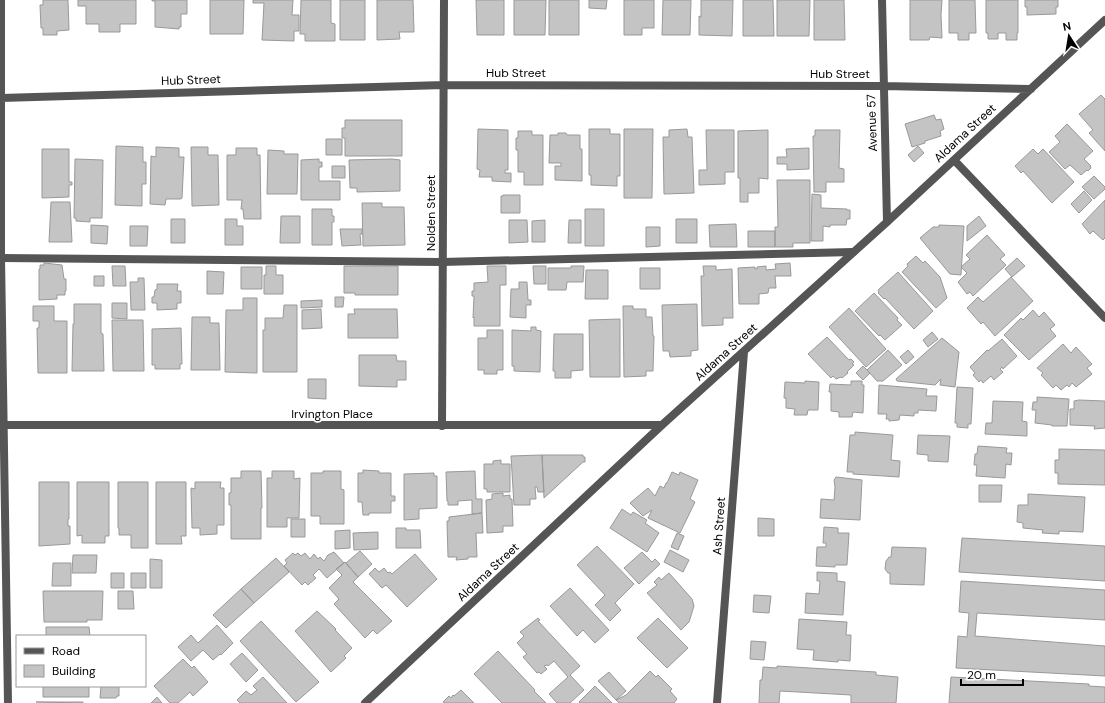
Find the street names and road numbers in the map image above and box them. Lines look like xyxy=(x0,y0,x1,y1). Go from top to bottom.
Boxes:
street label: Hub Street xyxy=(486,65,546,81)
street label: Hub Street xyxy=(810,66,870,82)
street label: Hub Street xyxy=(161,71,221,89)
street label: Avenue 57 xyxy=(863,94,881,152)
street label: Aldama Street xyxy=(931,100,1000,166)
street label: Nolden Street xyxy=(423,174,439,251)
street label: Aldama Street xyxy=(691,319,761,384)
street label: Irvington Place xyxy=(291,406,373,422)
street label: Ash Street xyxy=(709,496,729,556)
street label: Aldama Street xyxy=(454,539,523,605)

